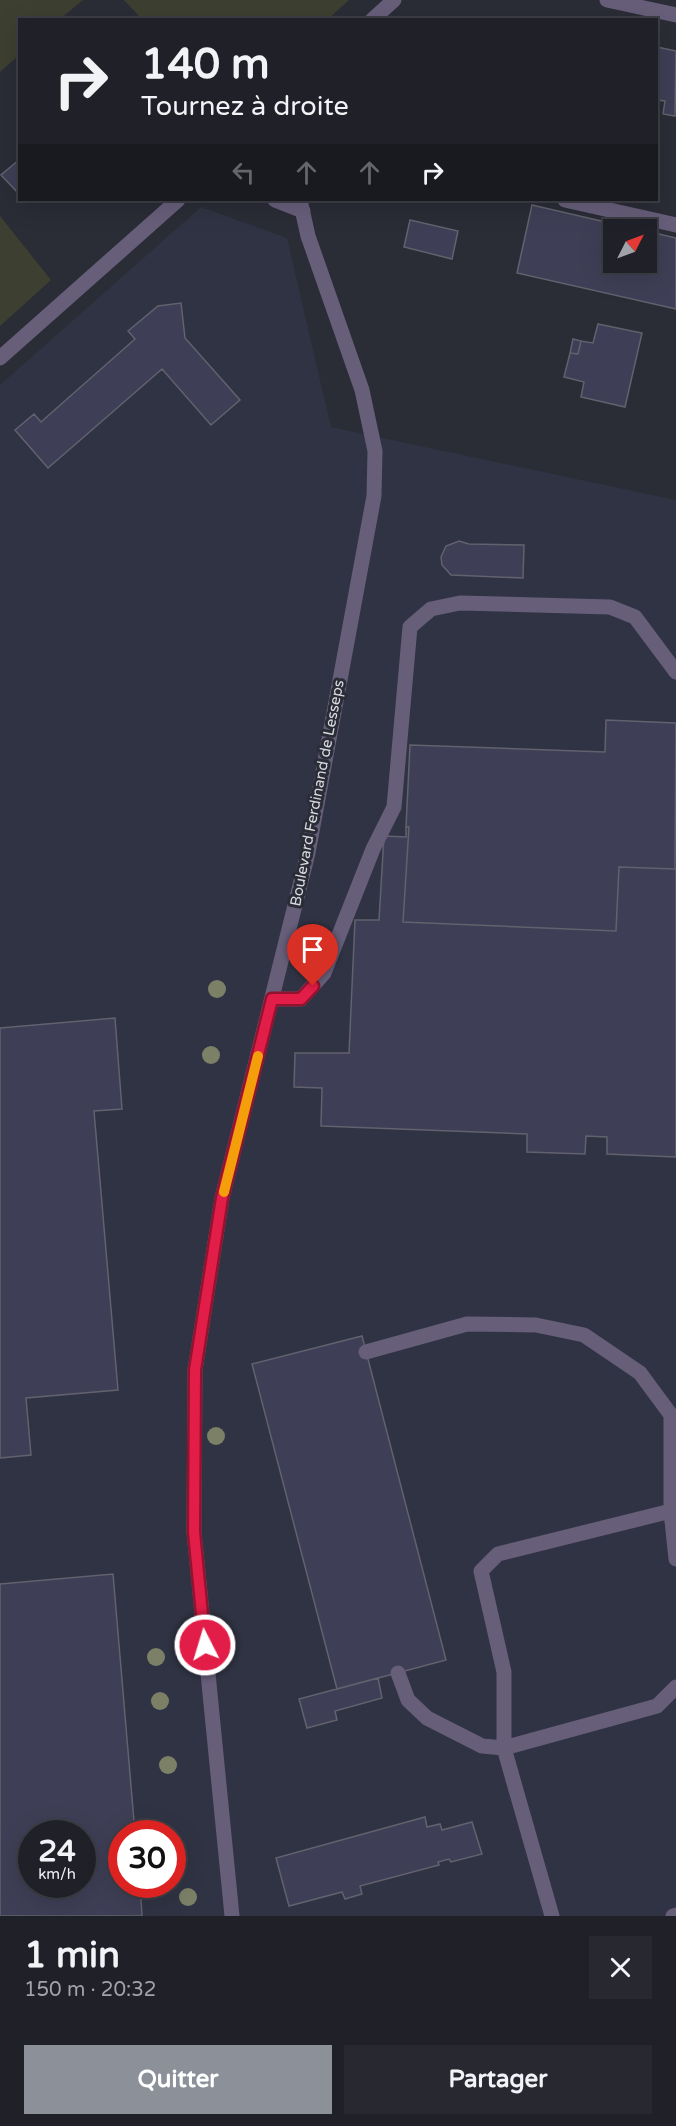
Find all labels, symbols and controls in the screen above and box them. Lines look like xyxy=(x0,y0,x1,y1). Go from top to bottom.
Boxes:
text: 140 m xyxy=(141,39,270,90)
icon: right xyxy=(42,42,120,120)
text: Tournez à droite xyxy=(141,90,349,123)
icon: left xyxy=(227,156,260,189)
icon: ahead xyxy=(290,156,323,189)
icon: ahead xyxy=(353,156,386,189)
icon: right xyxy=(416,156,449,189)
north arrow xyxy=(603,219,657,273)
map controls xyxy=(603,219,657,273)
street label: Boulevard Ferdinand de Lesseps xyxy=(286,678,348,908)
pin xyxy=(287,924,338,986)
icon: arrive xyxy=(296,933,329,966)
position arrow xyxy=(173,1613,237,1677)
speed limit sign: 30 xyxy=(108,1820,186,1898)
text: 24 xyxy=(38,1833,76,1870)
text: km/h xyxy=(38,1865,76,1883)
text: 1 min xyxy=(24,1934,120,1977)
button: close xyxy=(589,1936,652,1999)
text: 150 m · 20:32 xyxy=(24,1978,156,2002)
button: Quitter xyxy=(24,2045,332,2114)
button: Partager xyxy=(344,2045,652,2114)

